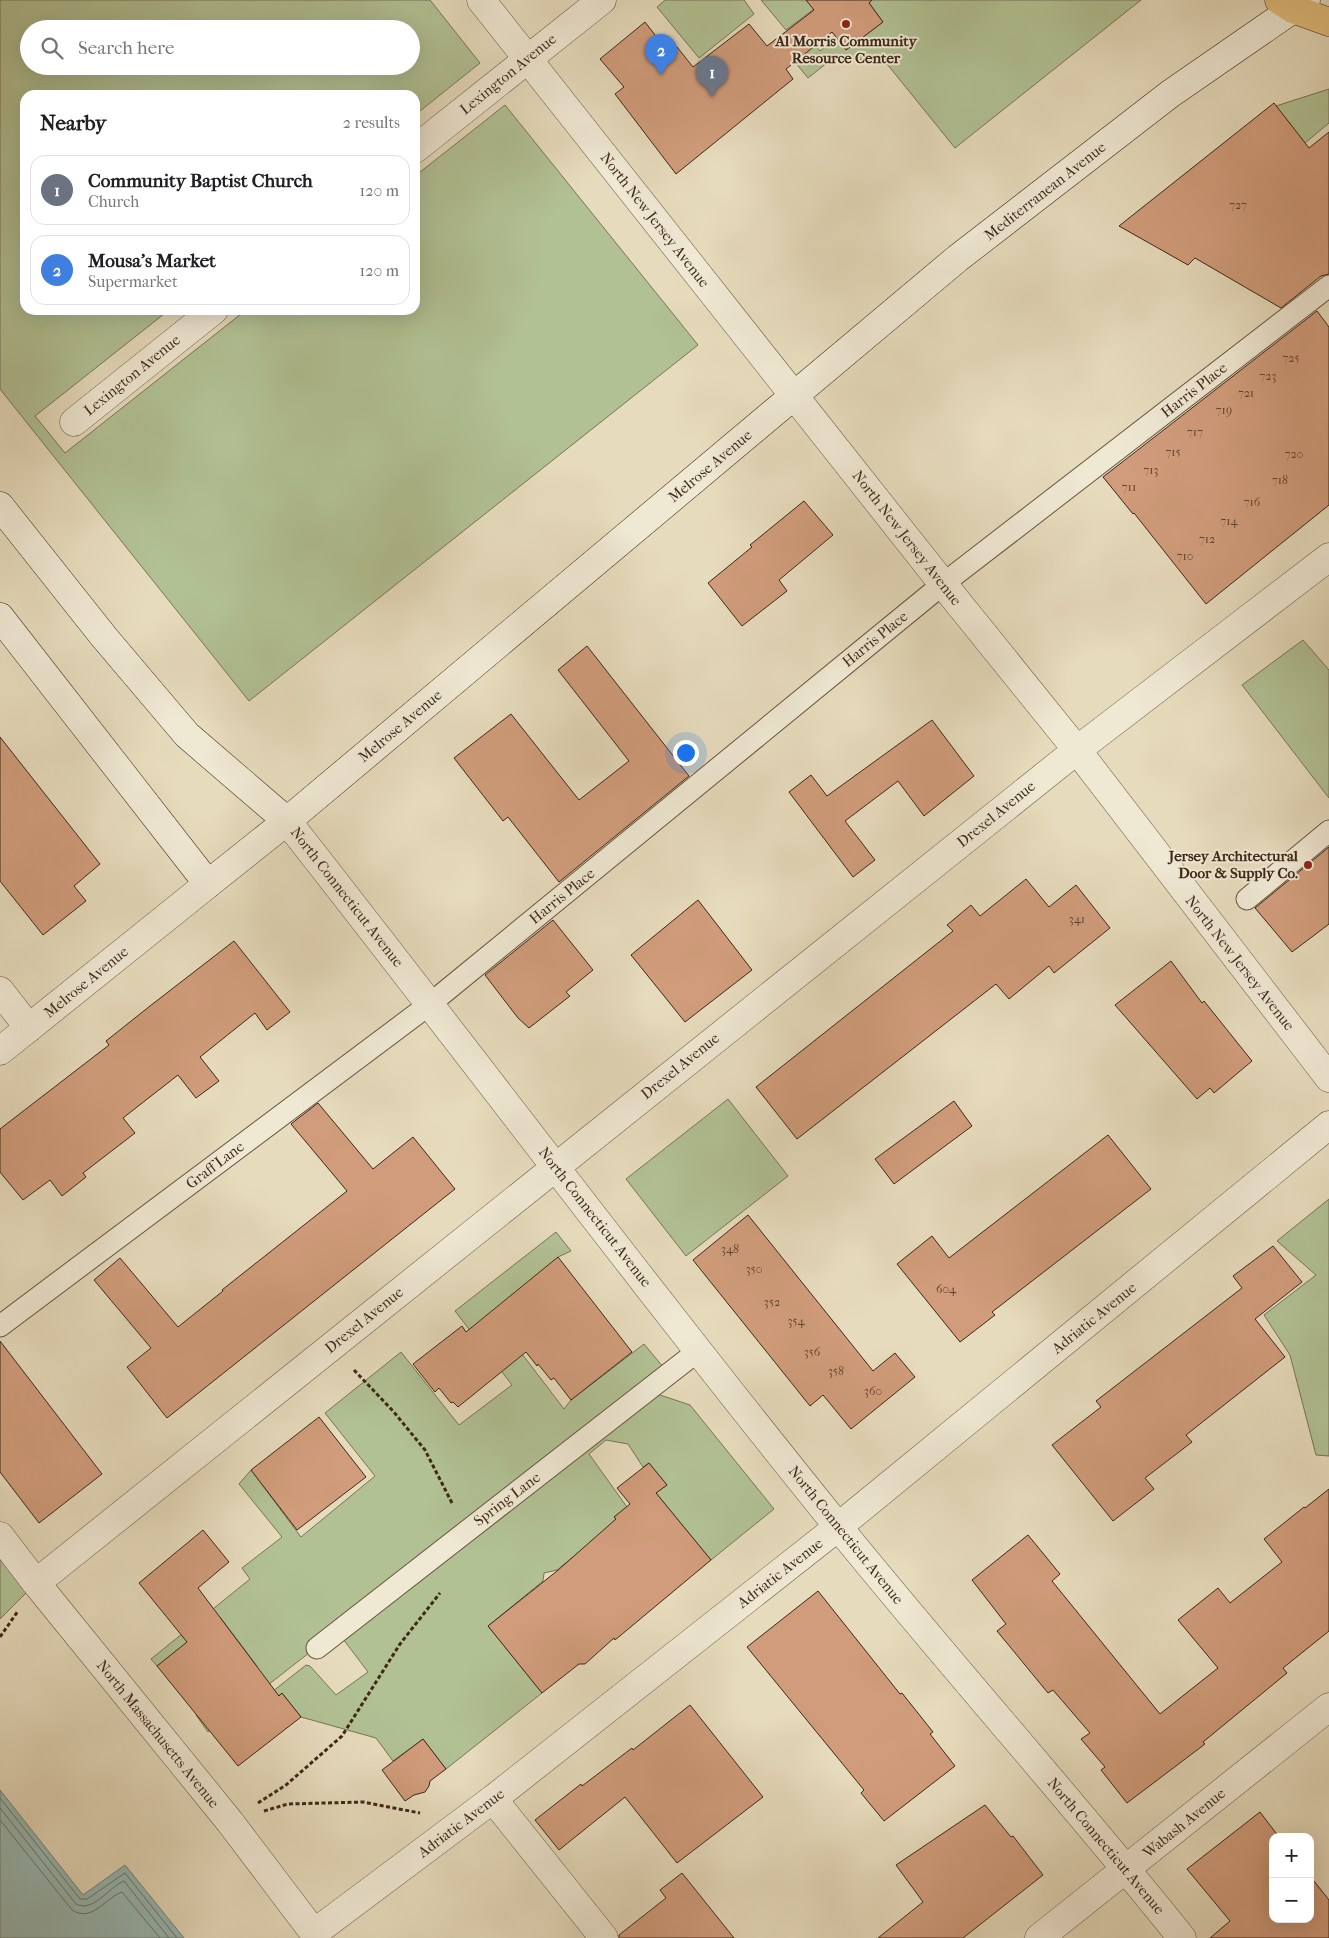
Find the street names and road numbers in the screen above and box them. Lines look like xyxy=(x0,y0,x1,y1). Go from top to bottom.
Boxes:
street label: Lexington Avenue xyxy=(456,29,560,118)
street label: Mediterranean Avenue xyxy=(981,138,1110,244)
street label: North New Jersey Avenue xyxy=(597,149,714,292)
street label: Lexington Avenue xyxy=(80,330,184,419)
street label: Harris Place xyxy=(1157,358,1231,421)
street label: Melrose Avenue xyxy=(665,425,756,506)
street label: North New Jersey Avenue xyxy=(849,467,966,610)
street label: Harris Place xyxy=(839,607,912,671)
street label: Melrose Avenue xyxy=(355,685,446,766)
street label: Drexel Avenue xyxy=(953,777,1039,851)
street label: North Connecticut Avenue xyxy=(287,823,408,971)
street label: Harris Place xyxy=(526,864,599,928)
street label: North New Jersey Avenue xyxy=(1182,892,1299,1035)
street label: Melrose Avenue xyxy=(40,942,132,1022)
street label: Drexel Avenue xyxy=(637,1029,723,1103)
street label: Graff Lane xyxy=(182,1137,248,1193)
street label: North Connecticut Avenue xyxy=(535,1143,656,1291)
street label: Adriatic Avenue xyxy=(1047,1278,1140,1358)
street label: Drexel Avenue xyxy=(321,1283,407,1357)
street label: North Connecticut Avenue xyxy=(785,1462,908,1608)
street label: Spring Lane xyxy=(470,1468,544,1530)
street label: Adriatic Avenue xyxy=(733,1534,827,1613)
street label: North Massachusetts Avenue xyxy=(93,1657,224,1812)
street label: North Connecticut Avenue xyxy=(1044,1774,1169,1918)
street label: Adriatic Avenue xyxy=(413,1784,508,1862)
street label: Wabash Avenue xyxy=(1138,1784,1229,1862)

